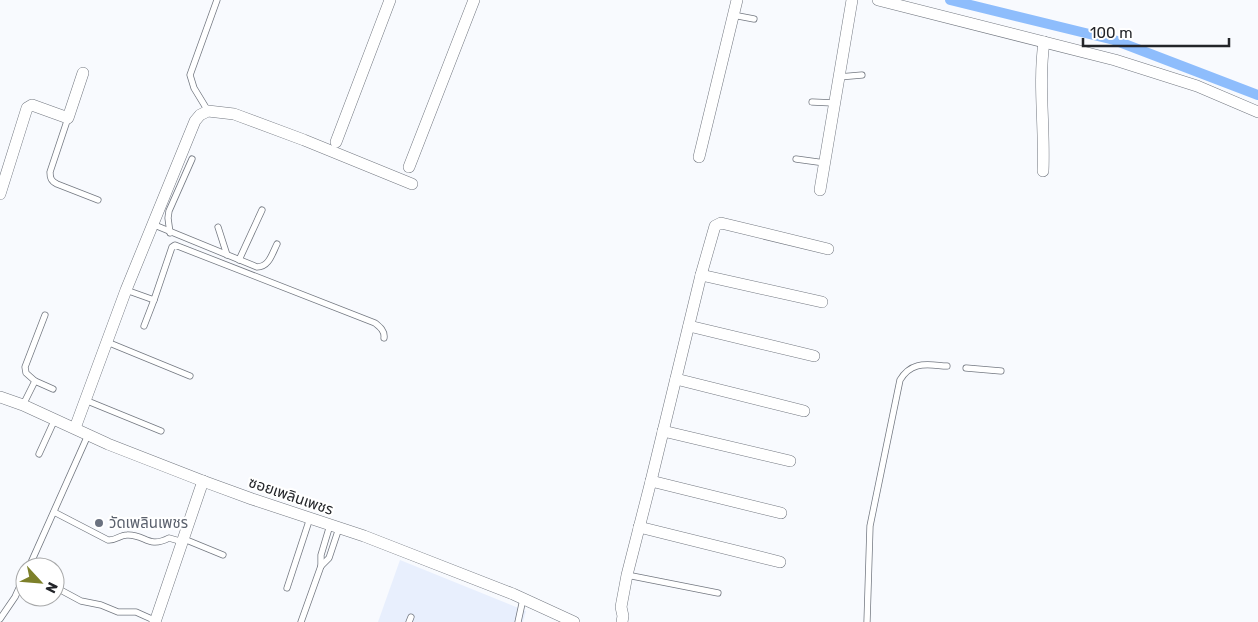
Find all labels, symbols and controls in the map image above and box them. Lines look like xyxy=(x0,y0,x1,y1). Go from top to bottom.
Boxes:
scale bar xyxy=(1083,15,1229,47)
text: 100 m xyxy=(1090,24,1132,42)
street label: ซอยเพลินเพชร xyxy=(246,473,336,519)
place label: วัดเพลินเพชร xyxy=(109,514,188,532)
marker: วัดเพลินเพชร xyxy=(93,517,105,529)
north arrow xyxy=(15,557,65,607)
text: N xyxy=(41,579,61,596)

